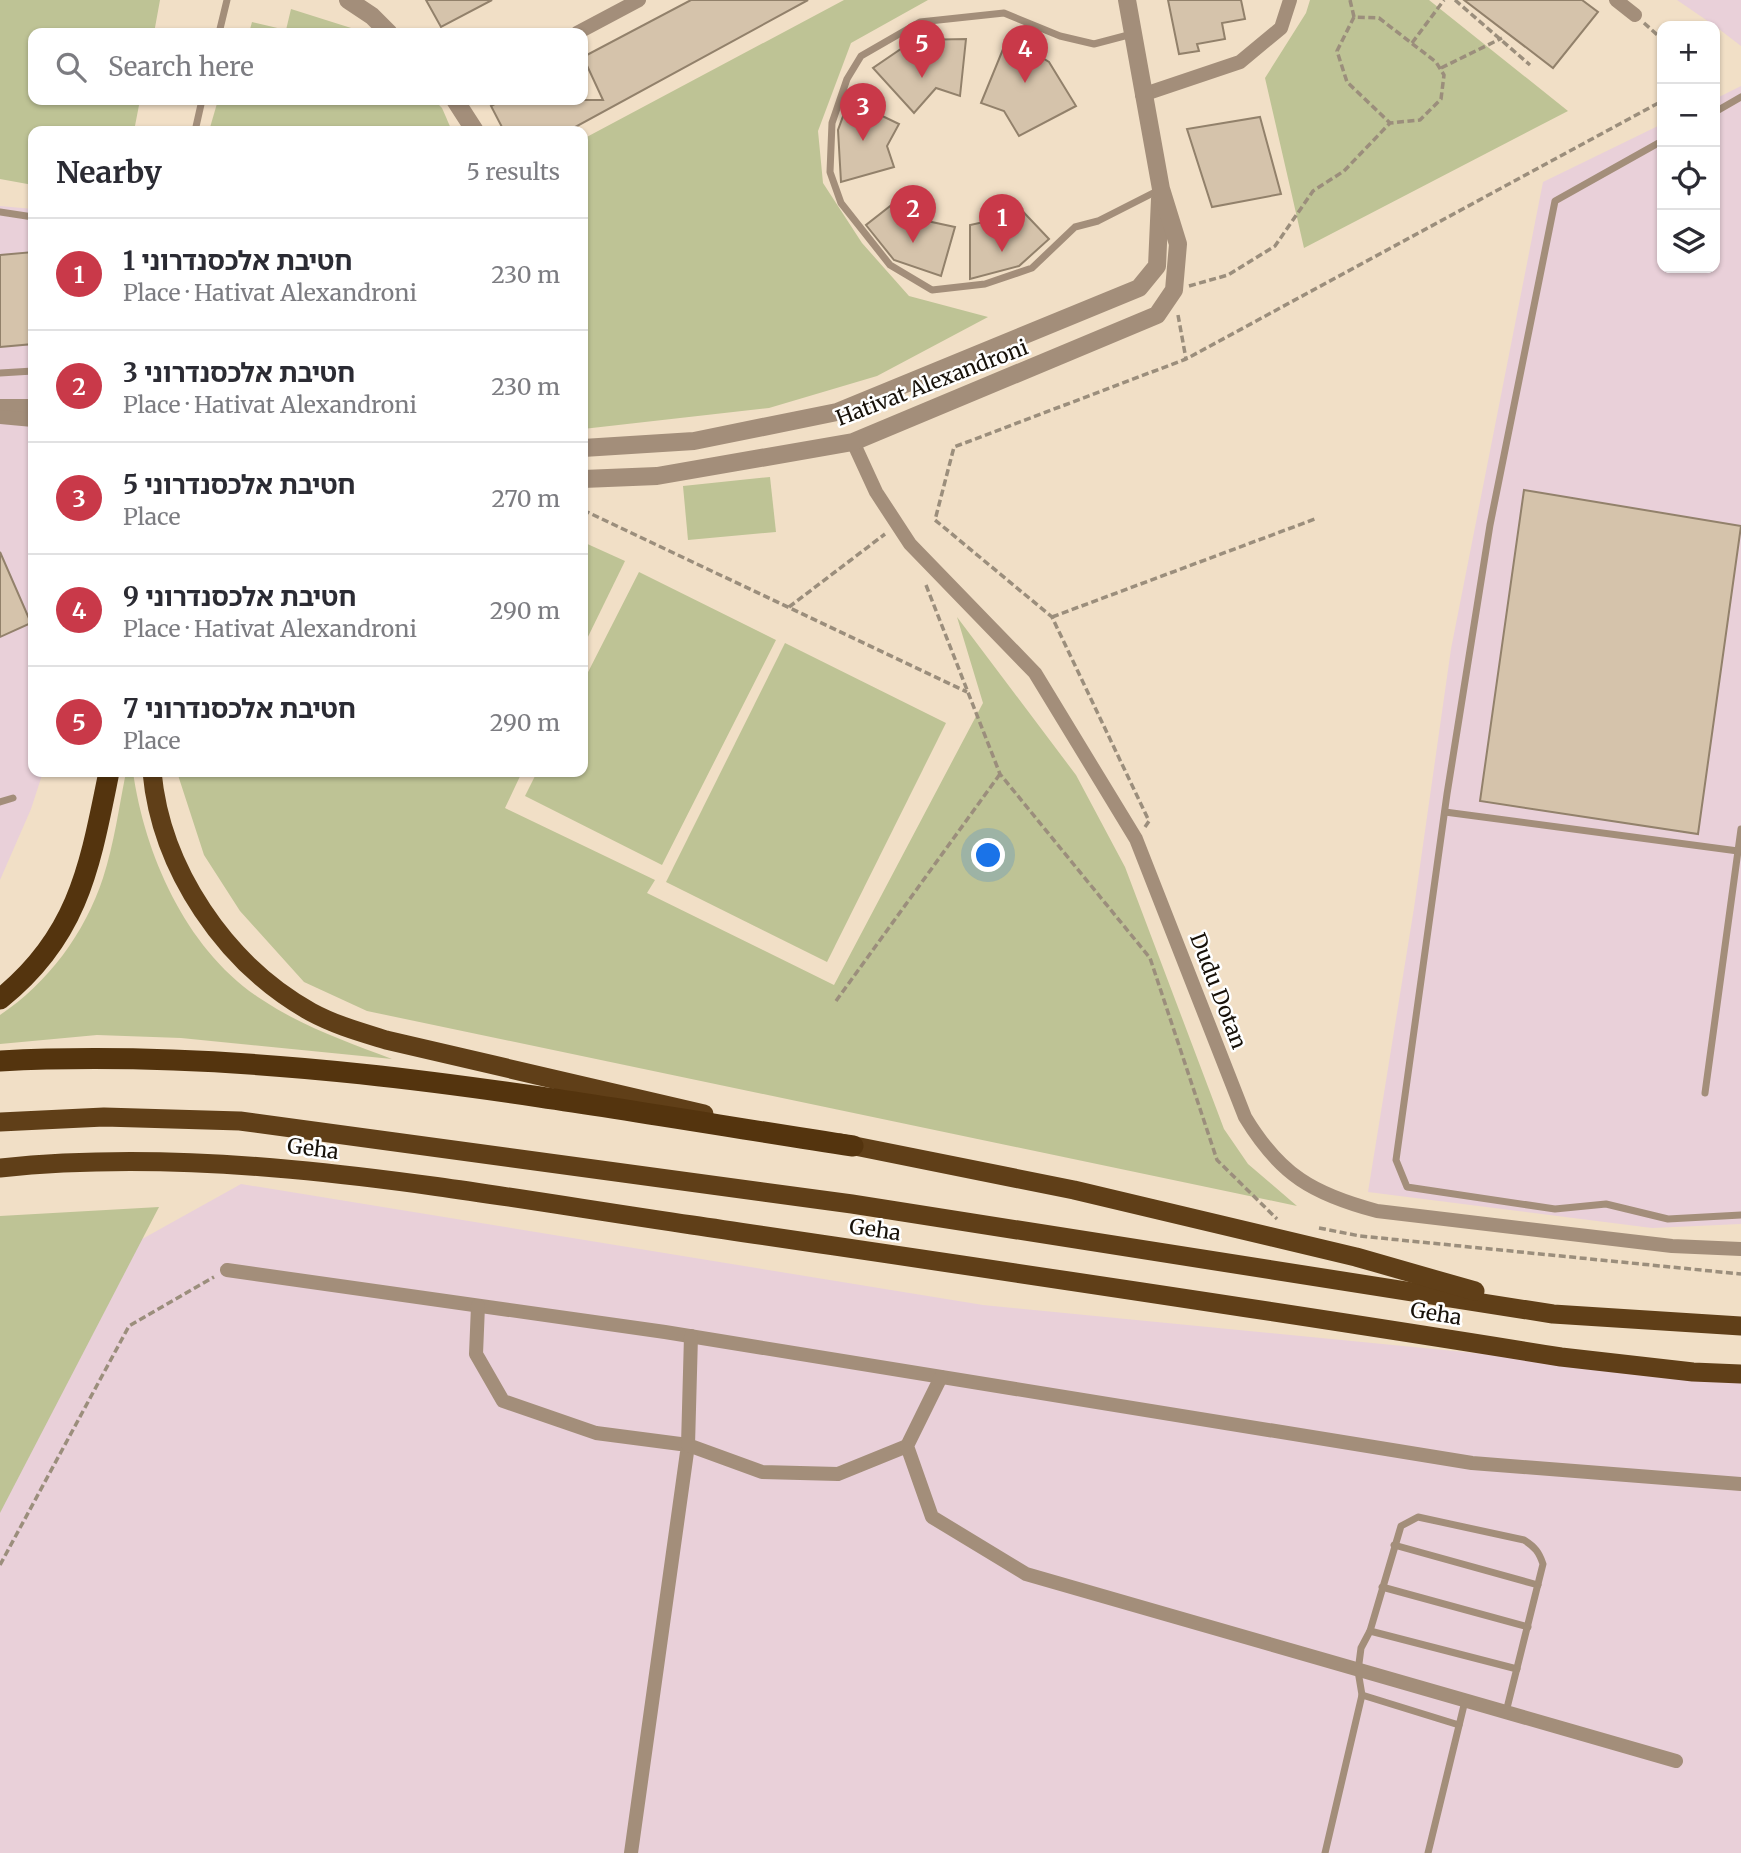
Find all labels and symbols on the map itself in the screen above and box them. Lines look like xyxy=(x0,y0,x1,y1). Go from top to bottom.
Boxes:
pin: 5 xyxy=(899,20,945,78)
pin: 4 xyxy=(1002,25,1048,83)
pin: 3 xyxy=(840,83,886,141)
pin: 2 xyxy=(890,185,936,243)
pin: 1 xyxy=(979,194,1025,252)
street label: Hativat Alexandroni xyxy=(832,333,1032,432)
your location xyxy=(971,838,1005,872)
street label: Dudu Dotan xyxy=(1184,929,1253,1053)
street label: Geha xyxy=(286,1132,340,1165)
street label: Geha xyxy=(848,1213,903,1246)
street label: Geha xyxy=(1408,1296,1464,1331)

